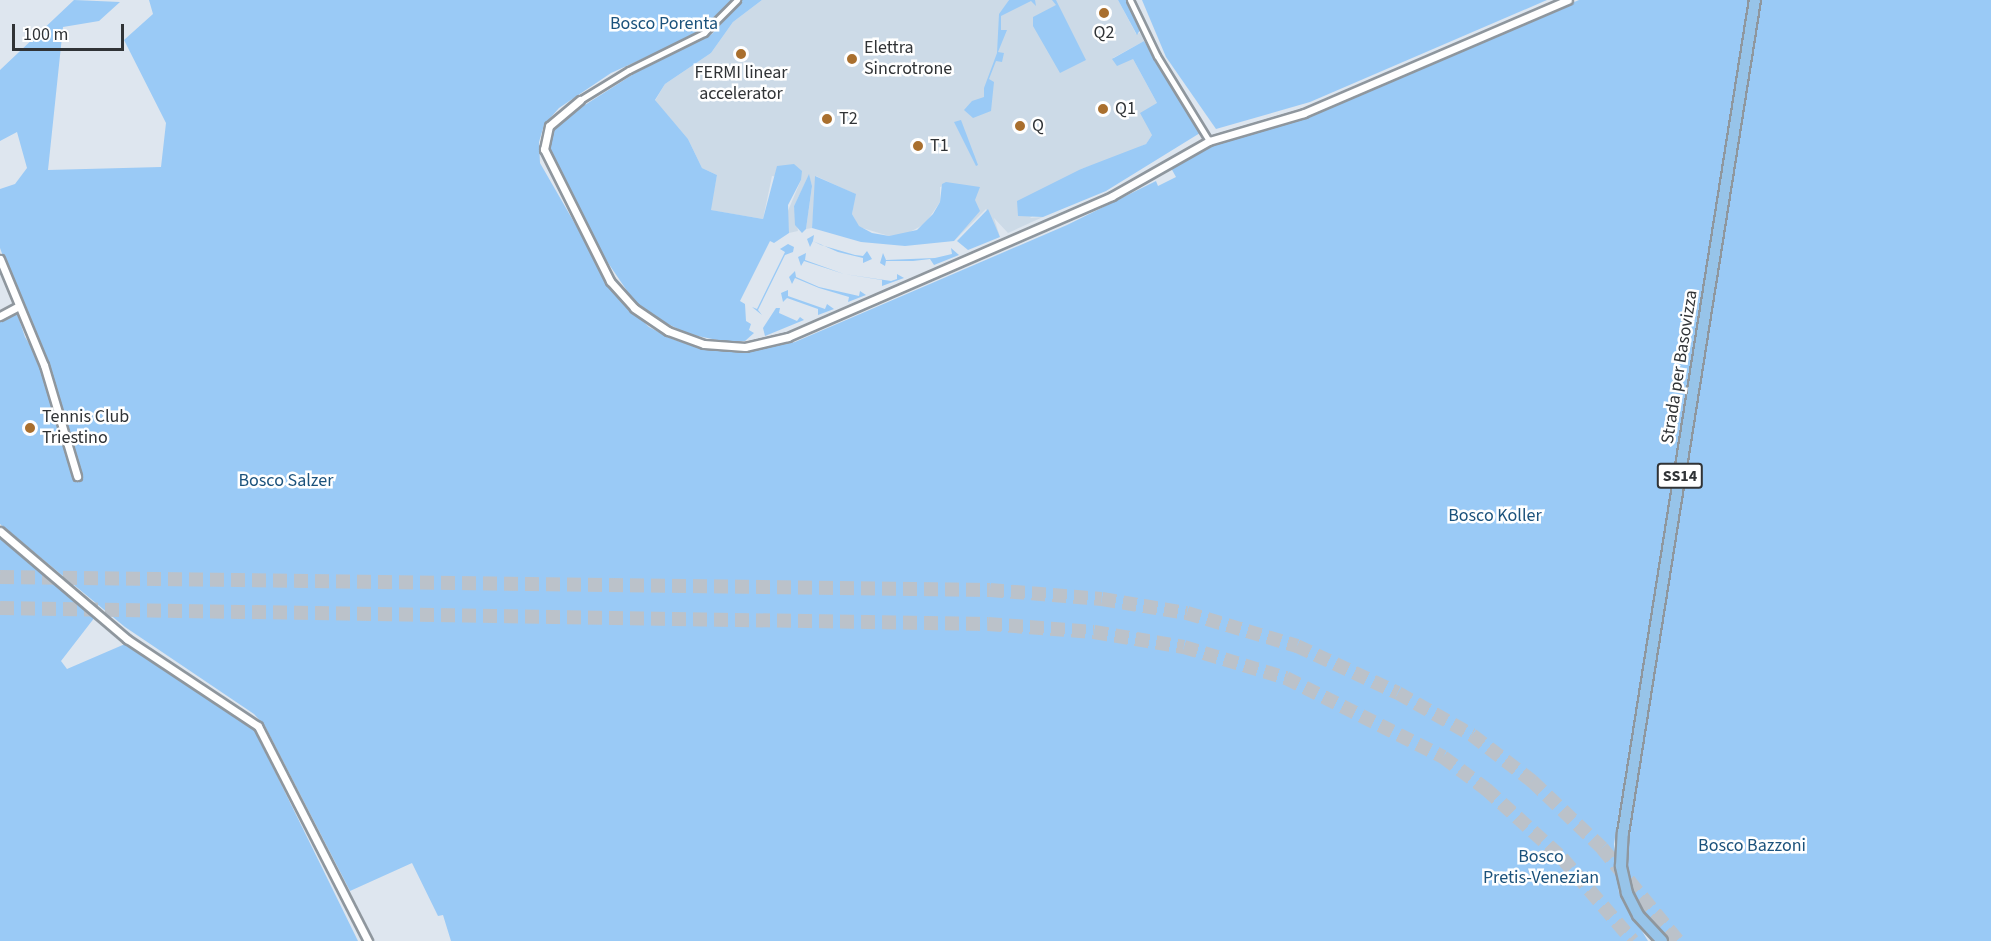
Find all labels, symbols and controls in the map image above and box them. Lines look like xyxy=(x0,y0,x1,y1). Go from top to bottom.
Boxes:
marker: Q2 xyxy=(1097,6,1111,20)
scale bar xyxy=(15,12,128,50)
park label: Bosco Porenta xyxy=(610,13,718,35)
text: 100 m xyxy=(23,22,68,47)
place label: Q2 xyxy=(1094,22,1114,44)
place label: Elettra Sincrotrone xyxy=(864,38,952,80)
marker: FERMI linear accelerator xyxy=(734,47,748,61)
marker: Elettra Sincrotrone xyxy=(845,52,859,66)
place label: FERMI linear accelerator xyxy=(695,63,787,106)
place label: Q1 xyxy=(1115,98,1136,120)
marker: Q1 xyxy=(1096,102,1110,116)
place label: T2 xyxy=(839,108,858,130)
marker: T2 xyxy=(820,112,834,126)
place label: Q xyxy=(1032,115,1044,137)
marker: Q xyxy=(1013,119,1027,133)
place label: T1 xyxy=(930,135,949,157)
marker: T1 xyxy=(911,139,925,153)
street label: Strada per Basovizza xyxy=(1657,289,1703,445)
place label: Tennis Club Triestino xyxy=(42,407,129,450)
marker: Tennis Club Triestino xyxy=(23,421,37,435)
road number: SS14 xyxy=(1656,463,1704,489)
park label: Bosco Salzer xyxy=(239,470,333,492)
park label: Bosco Koller xyxy=(1448,505,1542,527)
park label: Bosco Bazzoni xyxy=(1698,835,1806,857)
park label: Bosco Pretis-Venezian xyxy=(1483,847,1599,890)

